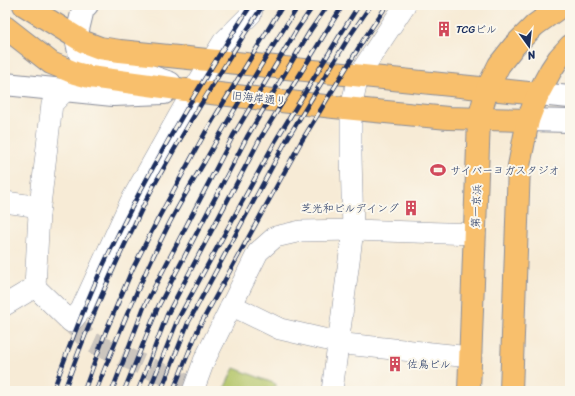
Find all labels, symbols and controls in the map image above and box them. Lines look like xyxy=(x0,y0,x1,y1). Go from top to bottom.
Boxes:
building icon: TCGビル xyxy=(435,20,453,38)
place label: TCGビル xyxy=(456,20,497,39)
north arrow xyxy=(509,26,549,66)
text: N xyxy=(525,45,539,65)
street label: 旧海岸通り xyxy=(231,86,287,111)
sports icon: サイバーヨガスタジオ xyxy=(429,161,447,179)
place label: サイバーヨガスタジオ xyxy=(450,161,560,180)
street label: 第一京浜 xyxy=(466,184,487,228)
place label: 芝光和ビルデイング xyxy=(301,199,399,218)
building icon: 芝光和ビルデイング xyxy=(402,199,420,217)
building icon: 佐鳥ビル xyxy=(386,355,404,373)
place label: 佐鳥ビル xyxy=(407,355,451,374)

